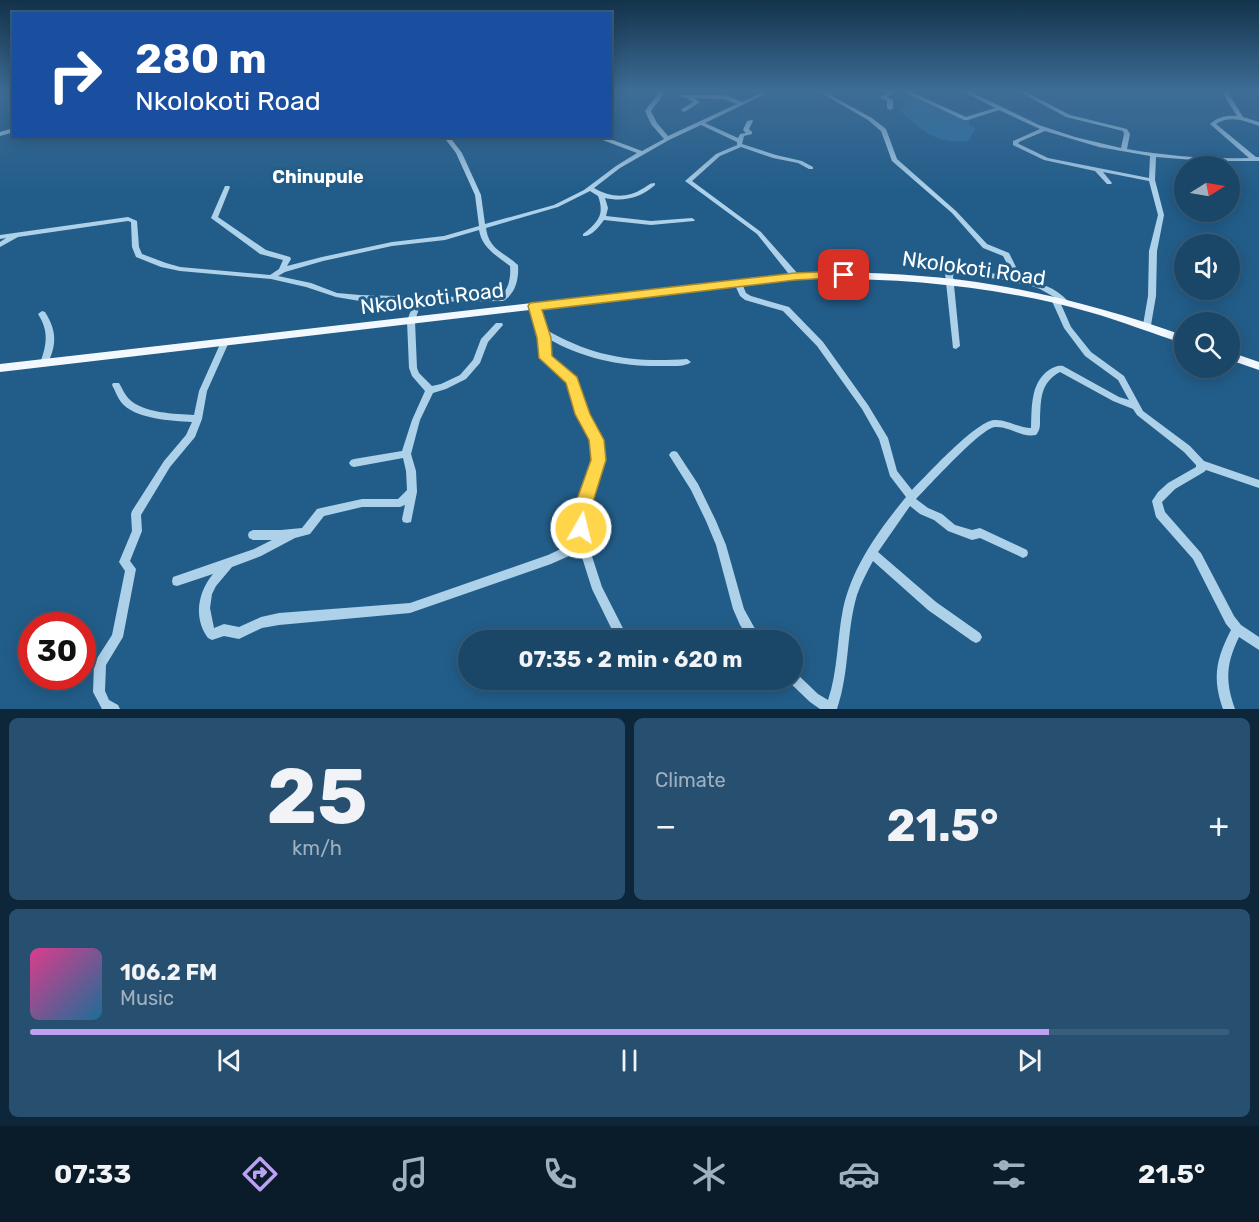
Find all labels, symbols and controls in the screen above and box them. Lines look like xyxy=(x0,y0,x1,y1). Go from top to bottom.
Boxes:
text: 280 m xyxy=(135,34,267,84)
icon: right xyxy=(36,36,114,114)
text: Nkolokoti Road xyxy=(135,85,321,117)
north arrow xyxy=(1174,156,1240,222)
map controls xyxy=(1174,156,1240,378)
district label: Chinupule xyxy=(272,166,364,188)
button: sound xyxy=(1174,234,1240,300)
street label: Nkolokoti Road xyxy=(901,246,1047,290)
pin xyxy=(818,249,869,300)
icon: arrive xyxy=(827,258,860,291)
street label: Nkolokoti Road xyxy=(359,277,505,319)
button: search xyxy=(1174,312,1240,378)
position arrow xyxy=(549,496,613,560)
speed limit sign: 30 xyxy=(18,612,96,690)
text: 07:35 · 2 min · 620 m xyxy=(519,646,742,673)
text: 25 xyxy=(266,750,368,843)
text: Climate xyxy=(655,768,726,792)
text: 21.5° xyxy=(886,799,998,852)
text: − xyxy=(655,806,676,845)
text: + xyxy=(1208,806,1229,845)
text: km/h xyxy=(292,836,342,860)
text: 106.2 FM xyxy=(120,959,217,986)
text: Music xyxy=(120,986,174,1010)
icon: previous xyxy=(213,1044,246,1077)
icon: pause xyxy=(613,1044,646,1077)
icon: next xyxy=(1013,1044,1046,1077)
icon: directions xyxy=(239,1153,281,1195)
icon: music xyxy=(389,1153,431,1195)
icon: phone xyxy=(539,1153,581,1195)
icon: climate xyxy=(688,1153,730,1195)
icon: car xyxy=(838,1153,880,1195)
icon: filters xyxy=(988,1153,1030,1195)
text: 07:33 xyxy=(54,1158,131,1190)
text: 21.5° xyxy=(1138,1158,1205,1190)

